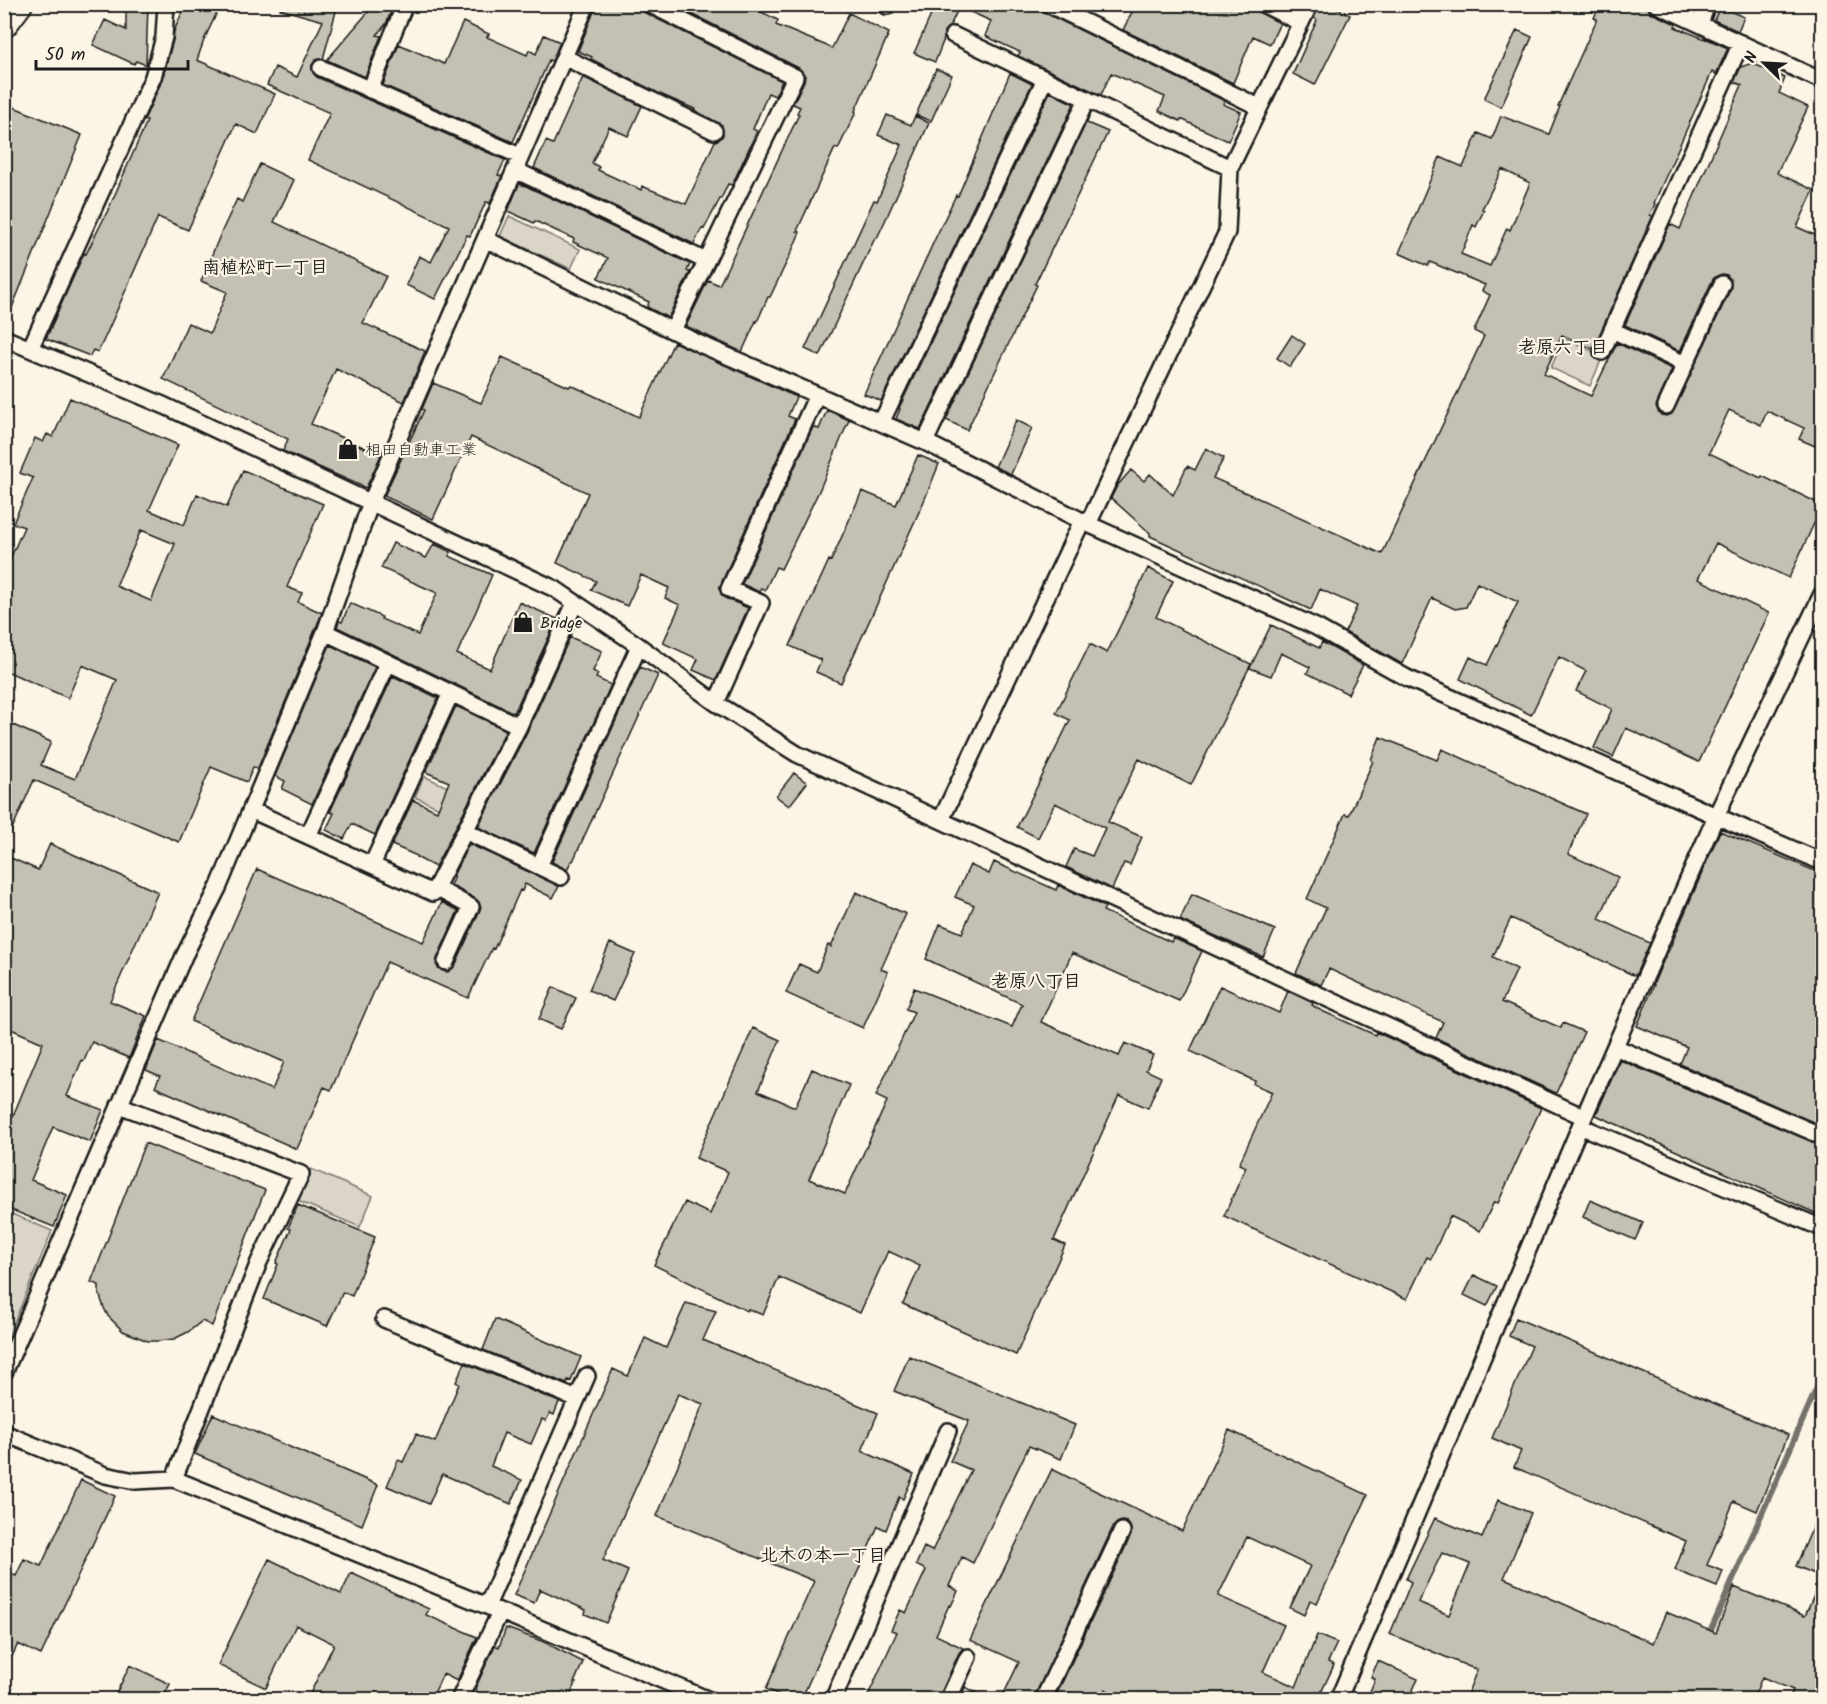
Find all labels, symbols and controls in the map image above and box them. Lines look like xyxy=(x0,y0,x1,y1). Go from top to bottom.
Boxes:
scale bar xyxy=(36,33,188,71)
north arrow xyxy=(1734,33,1794,93)
text: 50 m xyxy=(45,41,85,70)
text: N xyxy=(1738,48,1765,67)
district label: 南植松町一丁目 xyxy=(202,254,328,283)
district label: 老原六丁目 xyxy=(1518,334,1608,363)
shop icon: 相田自動車工業 xyxy=(336,437,360,461)
place label: 相田自動車工業 xyxy=(365,438,477,463)
shop icon: Bridge xyxy=(511,610,535,634)
place label: Bridge xyxy=(540,611,582,636)
district label: 老原八丁目 xyxy=(991,968,1081,997)
district label: 北木の本一丁目 xyxy=(760,1542,886,1571)

